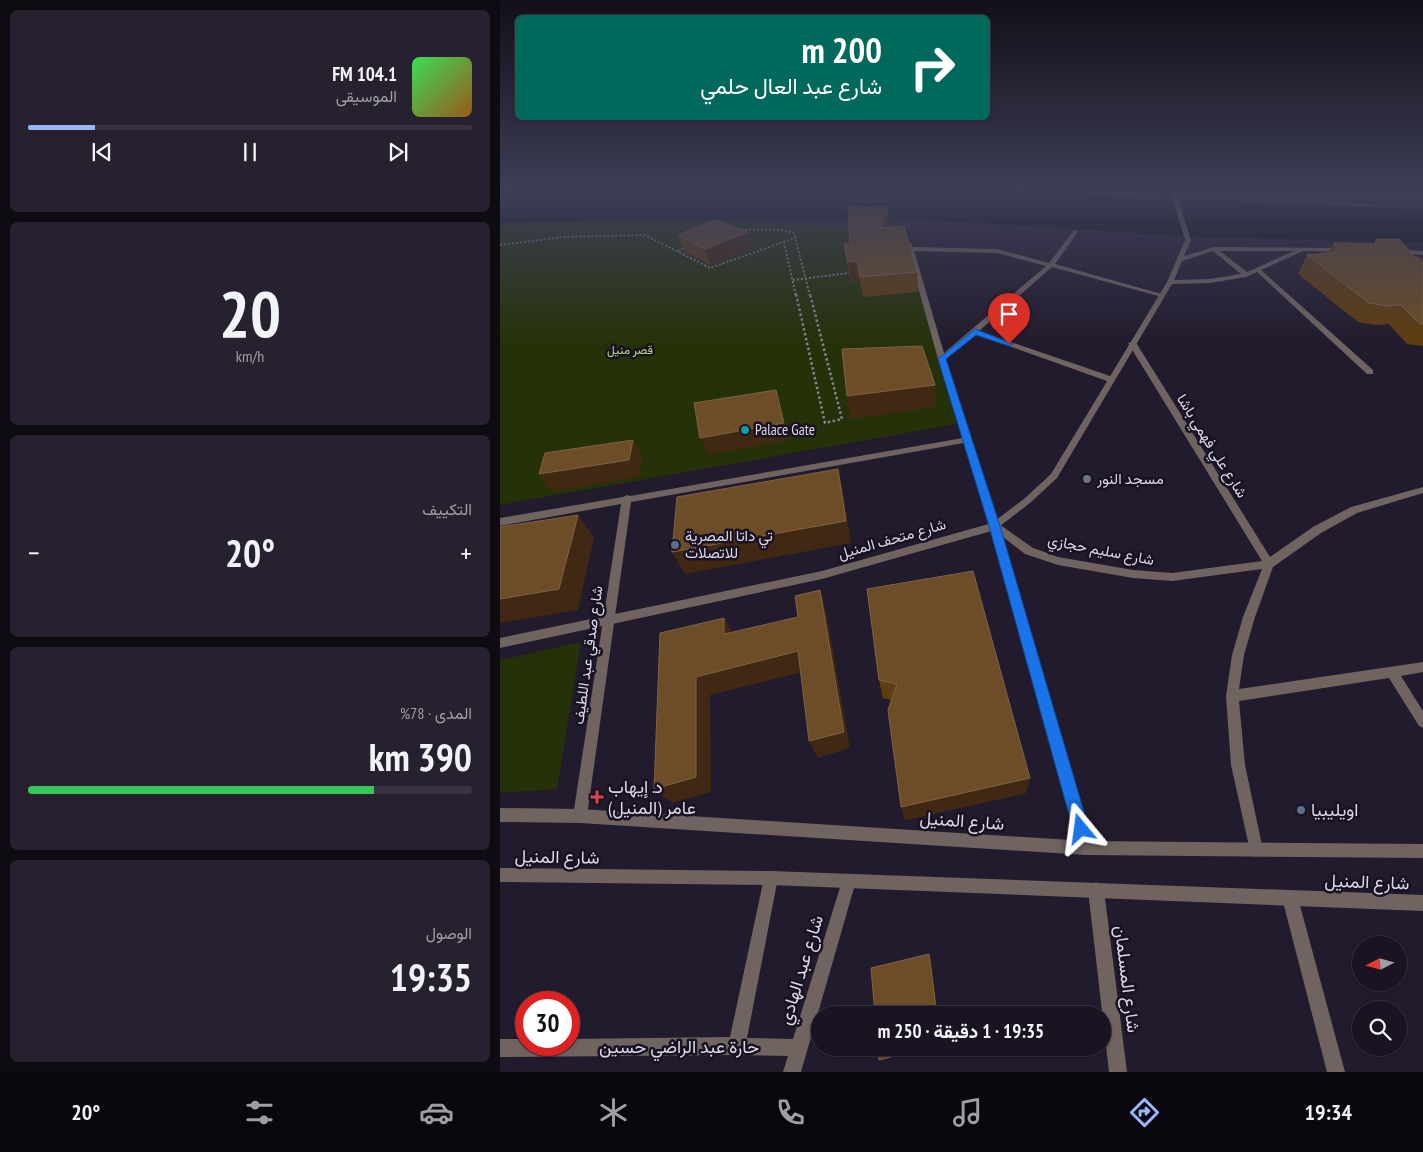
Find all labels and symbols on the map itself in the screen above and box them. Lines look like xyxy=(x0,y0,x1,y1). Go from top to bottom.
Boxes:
pin xyxy=(988,293,1030,344)
park label: قصر منيل xyxy=(607,342,653,358)
street label: شارع علي فهمي باشا xyxy=(1169,390,1252,503)
place label: Palace Gate xyxy=(755,420,815,439)
marker: Palace Gate xyxy=(739,424,751,436)
place label: مسجد النور xyxy=(1096,469,1164,488)
marker: مسجد النور xyxy=(1081,473,1093,485)
street label: شارع متحف المنيل xyxy=(836,514,949,565)
place label: تي داتا المصرية للاتصلات xyxy=(685,526,773,562)
street label: شارع سليم حجازي xyxy=(1046,530,1156,573)
marker: تي داتا المصرية للاتصلات xyxy=(669,539,681,551)
street label: شارع صدقي عبد اللطيف xyxy=(568,584,611,726)
place label: د. إيهاب عامر (المنيل) xyxy=(608,775,696,819)
marker: د. إيهاب عامر (المنيل) xyxy=(590,790,604,804)
place label: اويليبيا xyxy=(1311,798,1359,821)
position arrow xyxy=(1054,802,1106,854)
marker: اويليبيا xyxy=(1295,804,1307,816)
street label: شارع المنيل xyxy=(919,806,1005,836)
street label: شارع المنيل xyxy=(514,844,600,870)
street label: شارع المنيل xyxy=(1324,869,1410,895)
street label: شارع عبد الهادي xyxy=(773,912,832,1029)
street label: شارع المسلمان xyxy=(1109,924,1145,1034)
north arrow xyxy=(1352,936,1408,991)
speed limit sign: 30 xyxy=(515,991,580,1056)
street label: حارة عبد الراضي حسين xyxy=(599,1035,759,1062)

